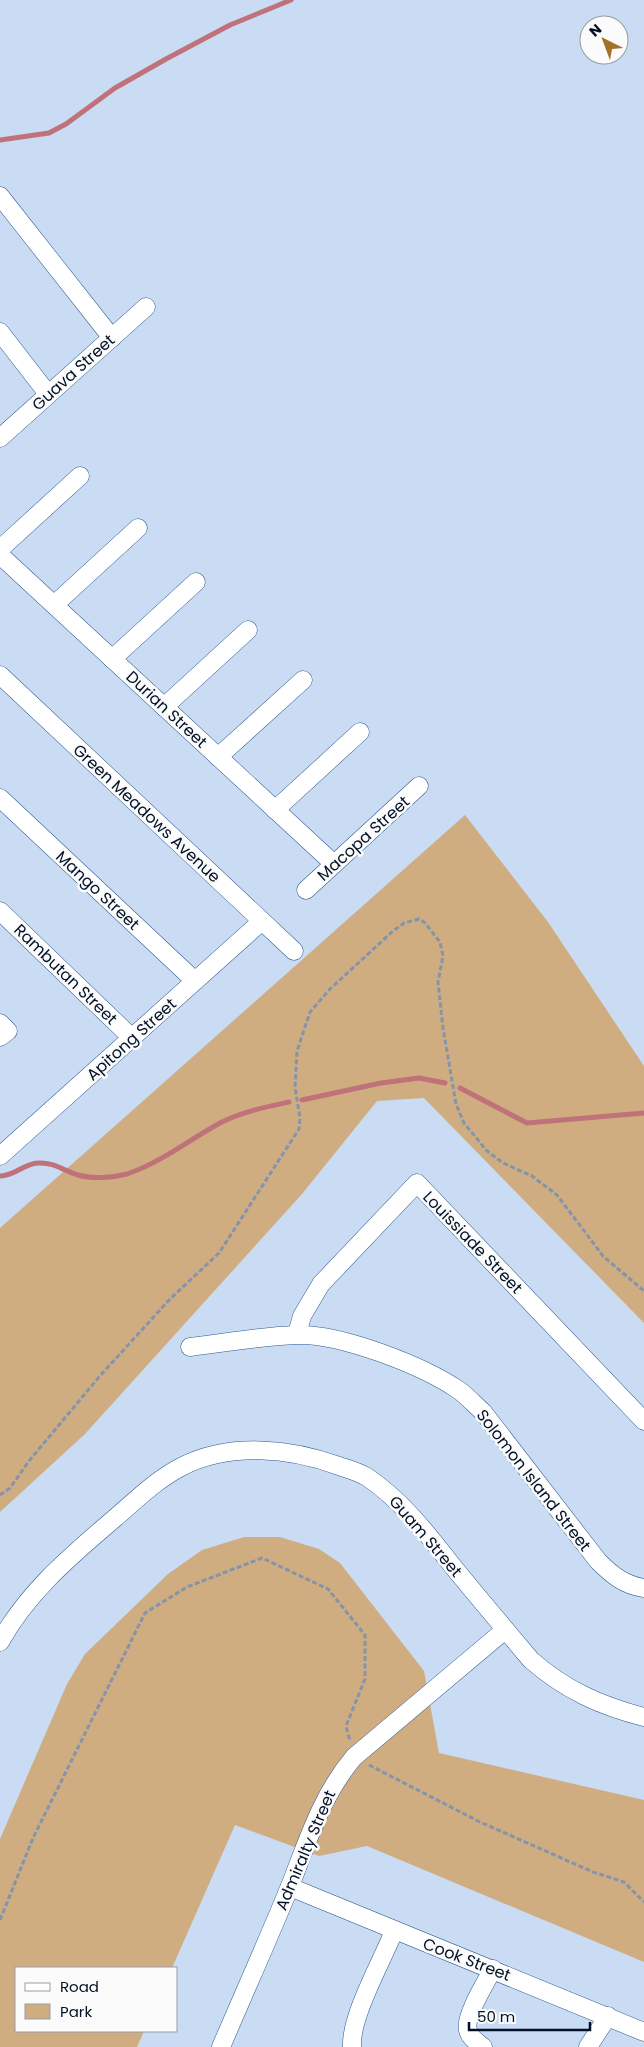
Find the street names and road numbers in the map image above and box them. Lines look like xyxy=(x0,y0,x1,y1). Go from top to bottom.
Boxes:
street label: Guava Street xyxy=(27,329,120,416)
street label: Durian Street xyxy=(121,666,213,753)
street label: Green Meadows Avenue xyxy=(68,739,226,888)
street label: Macopa Street xyxy=(312,790,415,886)
street label: Mango Street xyxy=(51,845,145,935)
street label: Rambutan Street xyxy=(9,919,123,1030)
street label: Apitong Street xyxy=(81,993,181,1086)
street label: Louissiade Street xyxy=(418,1186,528,1299)
street label: Solomon Island Street xyxy=(471,1405,596,1556)
street label: Guam Street xyxy=(384,1491,468,1582)
street label: Admiralty Street xyxy=(270,1786,341,1914)
street label: Cook Street xyxy=(420,1932,514,1987)

